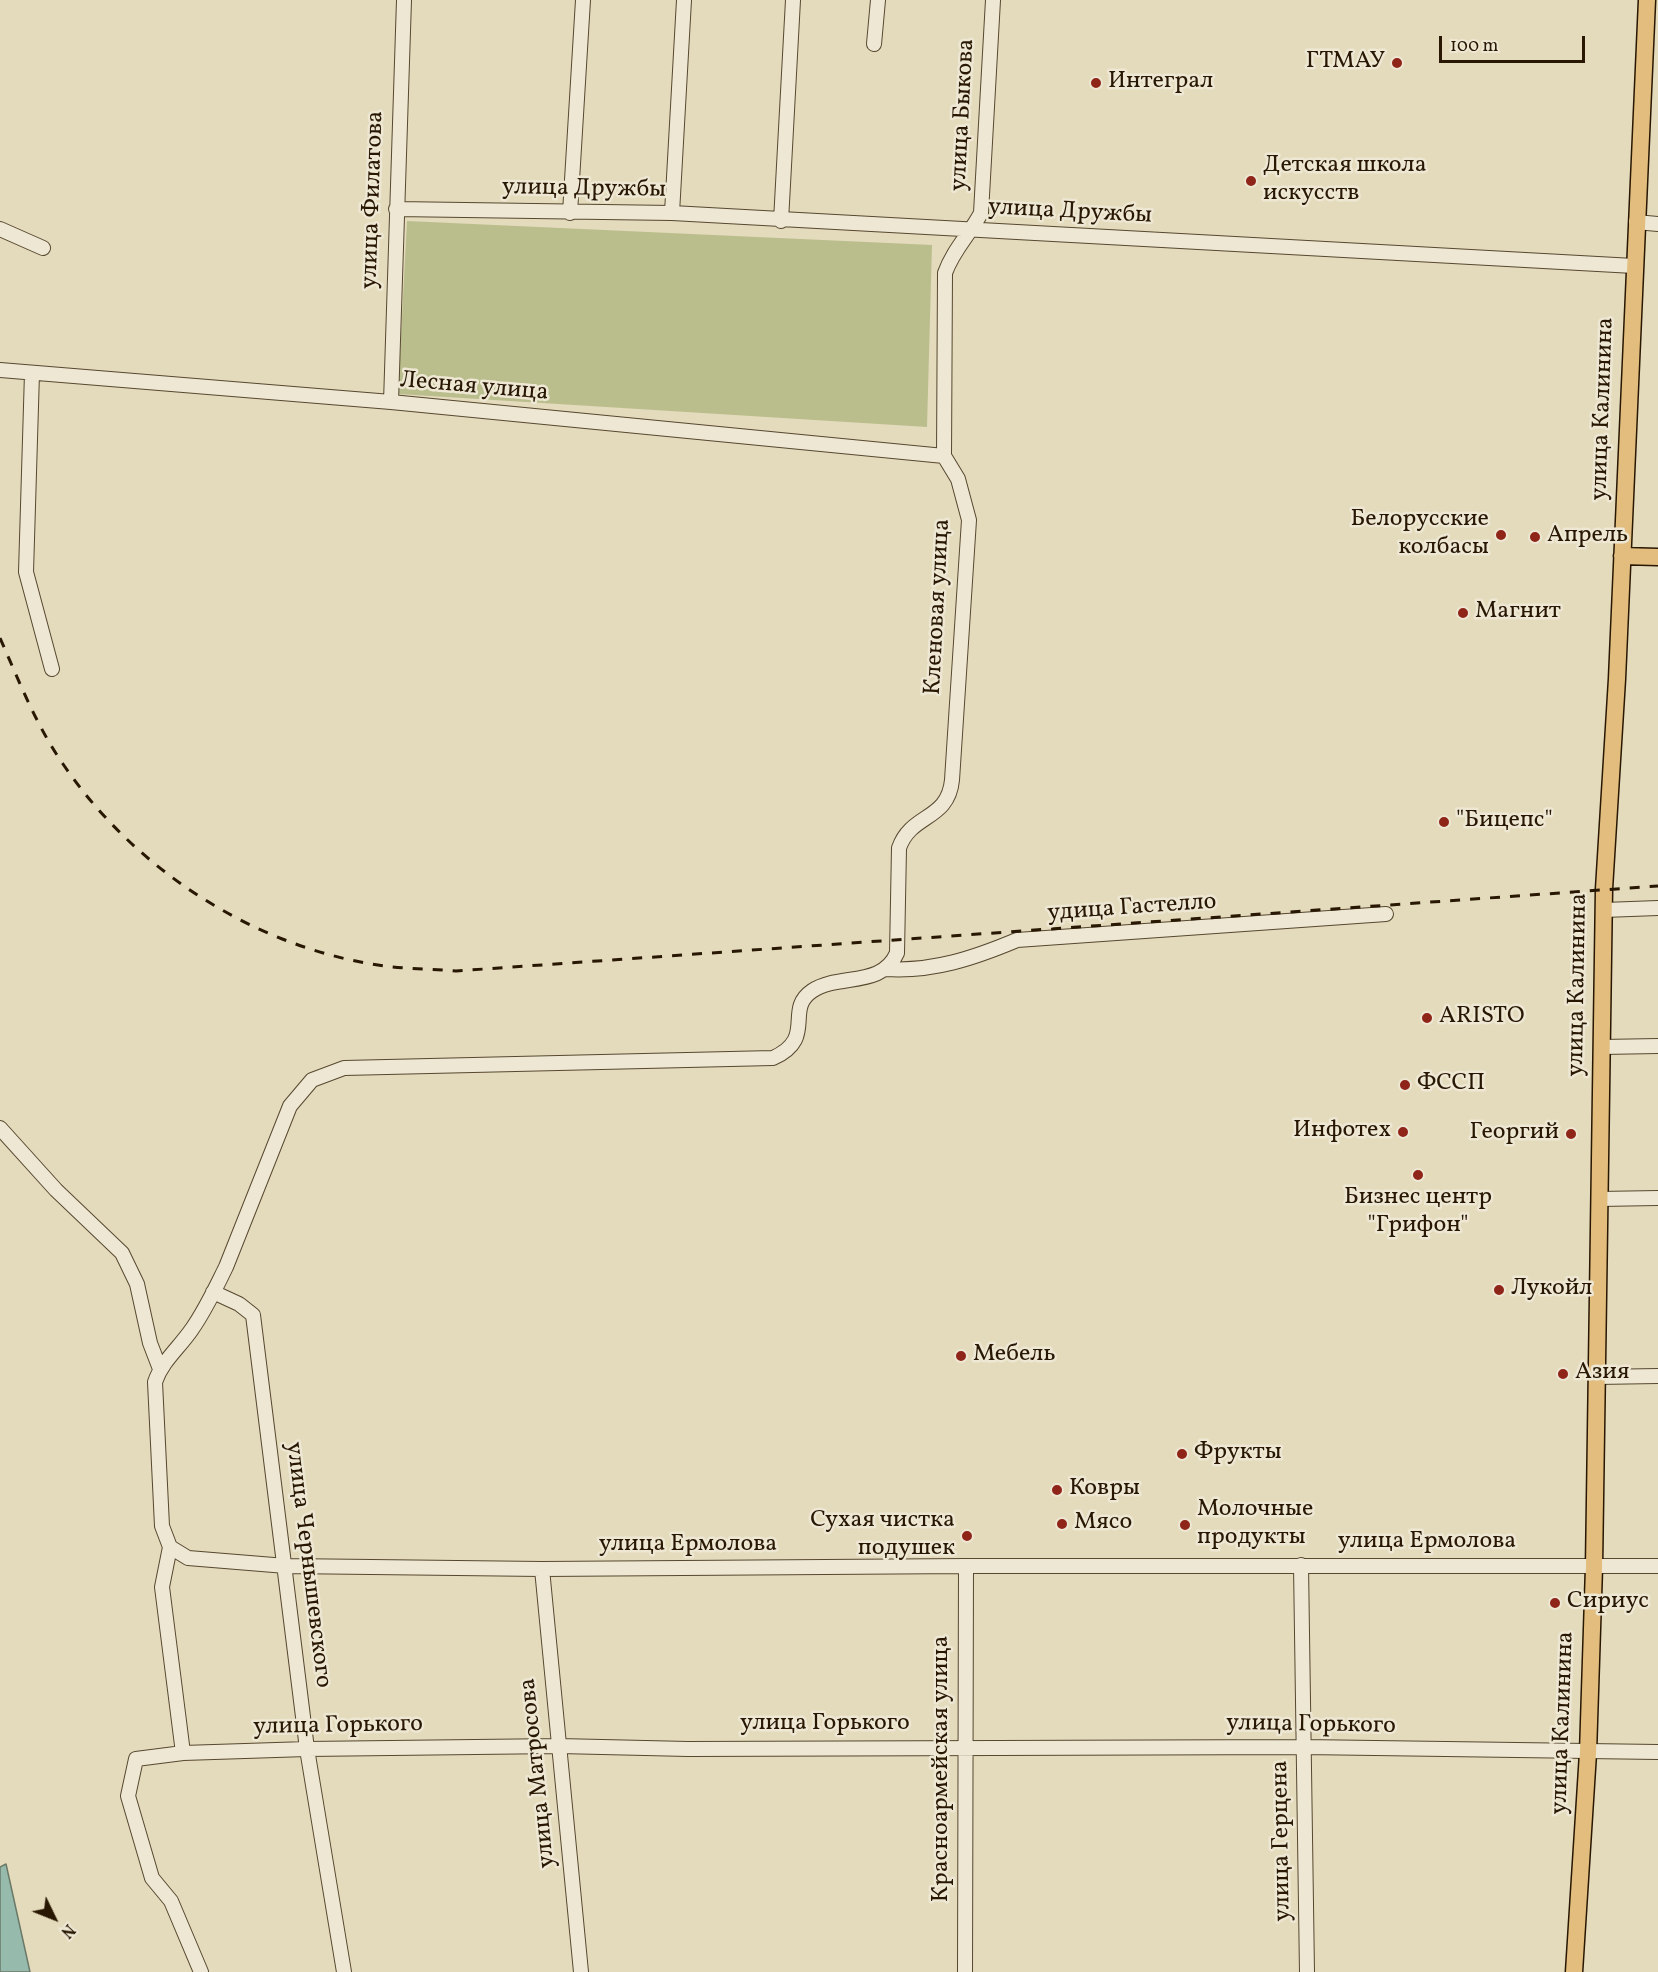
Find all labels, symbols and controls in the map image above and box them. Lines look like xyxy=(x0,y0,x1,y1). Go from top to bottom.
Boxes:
scale bar xyxy=(1442,24,1588,62)
text: 100 m xyxy=(1450,34,1499,59)
street label: улица Быкова xyxy=(946,38,982,192)
place label: ГТМАУ xyxy=(1306,49,1385,77)
marker: ГТМАУ xyxy=(1390,56,1404,70)
place label: Интеграл xyxy=(1108,69,1213,97)
marker: Интеграл xyxy=(1089,76,1103,90)
street label: улица Филатова xyxy=(356,110,392,290)
place label: Детская школа искусств xyxy=(1263,153,1427,209)
street label: улица Дружбы xyxy=(502,174,666,206)
marker: Детская школа искусств xyxy=(1244,174,1258,188)
street label: улица Дружбы xyxy=(987,194,1153,232)
street label: улица Калинина xyxy=(1586,317,1622,501)
street label: Лесная улица xyxy=(399,367,549,409)
place label: Белорусские колбасы xyxy=(1350,507,1489,563)
street label: Кленовая улица xyxy=(920,518,958,696)
place label: Апрель xyxy=(1547,523,1628,551)
marker: Белорусские колбасы xyxy=(1494,528,1508,542)
marker: Апрель xyxy=(1528,530,1542,544)
place label: Магнит xyxy=(1475,599,1561,627)
marker: Магнит xyxy=(1456,606,1470,620)
place label: "Бицепс" xyxy=(1456,808,1553,836)
marker: "Бицепс" xyxy=(1437,815,1451,829)
street label: удица Гастелло xyxy=(1047,889,1217,929)
street label: улица Калинина xyxy=(1563,893,1595,1077)
place label: ARISTO xyxy=(1439,1004,1524,1032)
marker: ARISTO xyxy=(1420,1011,1434,1025)
place label: ФССП xyxy=(1417,1071,1485,1099)
marker: ФССП xyxy=(1398,1078,1412,1092)
place label: Инфотех xyxy=(1293,1118,1391,1146)
place label: Георгий xyxy=(1470,1120,1559,1148)
marker: Инфотех xyxy=(1396,1125,1410,1139)
marker: Георгий xyxy=(1564,1127,1578,1141)
marker: Бизнес центр "Грифон" xyxy=(1411,1168,1425,1182)
place label: Бизнес центр "Грифон" xyxy=(1344,1185,1492,1241)
place label: Лукойл xyxy=(1511,1276,1592,1304)
marker: Лукойл xyxy=(1492,1283,1506,1297)
place label: Мебель xyxy=(973,1342,1056,1370)
marker: Мебель xyxy=(954,1349,968,1363)
place label: Азия xyxy=(1575,1360,1629,1388)
marker: Азия xyxy=(1556,1367,1570,1381)
street label: улица Чернышевского xyxy=(278,1440,336,1690)
place label: Фрукты xyxy=(1194,1440,1282,1468)
marker: Фрукты xyxy=(1175,1447,1189,1461)
place label: Ковры xyxy=(1069,1476,1140,1504)
marker: Ковры xyxy=(1050,1483,1064,1497)
place label: Молочные продукты xyxy=(1197,1497,1313,1553)
place label: Сухая чистка подушек xyxy=(810,1508,955,1564)
place label: Мясо xyxy=(1074,1510,1132,1538)
marker: Мясо xyxy=(1055,1517,1069,1531)
marker: Молочные продукты xyxy=(1178,1518,1192,1532)
marker: Сухая чистка подушек xyxy=(960,1529,974,1543)
street label: улица Ермолова xyxy=(1338,1529,1516,1557)
street label: улица Ермолова xyxy=(599,1532,777,1560)
place label: Сириус xyxy=(1567,1589,1649,1617)
marker: Сириус xyxy=(1548,1596,1562,1610)
street label: улица Калинина xyxy=(1546,1631,1582,1815)
street label: Красноармейская улица xyxy=(929,1636,957,1902)
street label: улица Матросова xyxy=(515,1677,563,1869)
street label: улица Горького xyxy=(1226,1710,1396,1742)
street label: улица Горького xyxy=(253,1711,423,1743)
street label: улица Горького xyxy=(740,1711,910,1739)
street label: улица Герцена xyxy=(1267,1760,1299,1922)
north arrow xyxy=(24,1888,84,1948)
text: N xyxy=(55,1919,79,1942)

